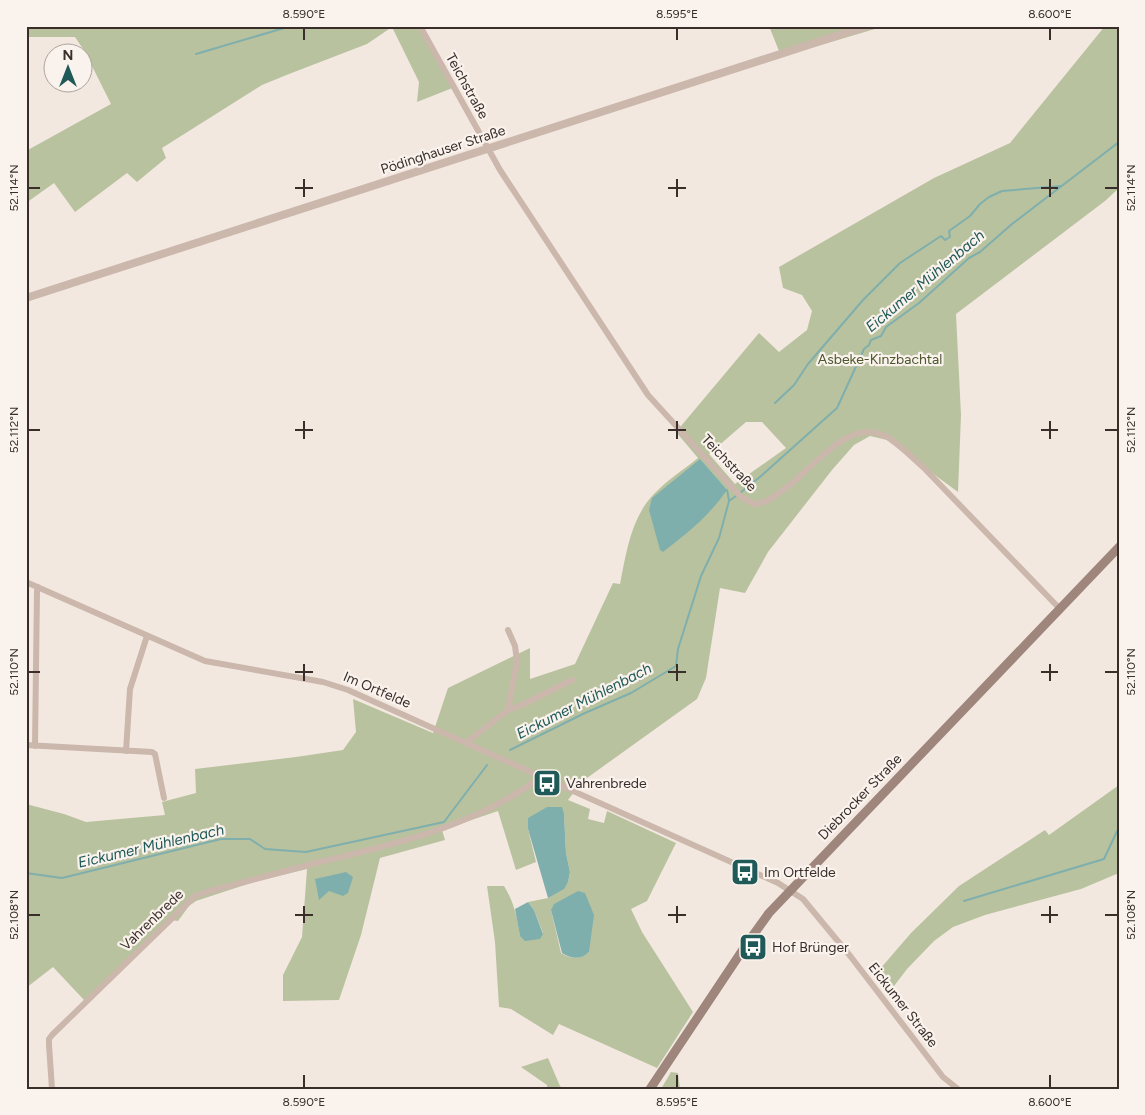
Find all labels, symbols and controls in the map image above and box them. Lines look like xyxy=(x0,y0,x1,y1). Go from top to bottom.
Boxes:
text: 8.590°E xyxy=(283,7,325,21)
text: 8.595°E xyxy=(656,7,698,21)
text: 8.600°E xyxy=(1028,7,1072,21)
north arrow xyxy=(42,42,92,92)
text: N xyxy=(63,47,73,64)
street label: Teichstraße xyxy=(442,50,492,122)
street label: Pödinghauser Straße xyxy=(379,122,508,178)
text: 52.114°N xyxy=(7,164,21,212)
text: 52.114°N xyxy=(1124,164,1138,212)
water label: Eickumer Mühlenbach xyxy=(862,226,988,336)
park label: Asbeke-Kinzbachtal xyxy=(818,351,942,368)
text: 52.112°N xyxy=(7,407,21,453)
text: 52.112°N xyxy=(1124,407,1138,453)
street label: Teichstraße xyxy=(698,431,760,495)
text: 52.110°N xyxy=(7,648,21,696)
text: 52.110°N xyxy=(1124,648,1138,696)
water label: Eickumer Mühlenbach xyxy=(513,659,655,743)
street label: Im Ortfelde xyxy=(341,668,414,712)
street label: Diebrocker Straße xyxy=(815,750,906,844)
bus stop icon: Vahrenbrede xyxy=(532,768,562,798)
place label: Vahrenbrede xyxy=(566,775,647,792)
water label: Eickumer Mühlenbach xyxy=(76,820,226,872)
bus stop icon: Im Ortfelde xyxy=(730,857,760,887)
place label: Im Ortfelde xyxy=(764,864,836,881)
street label: Vahrenbrede xyxy=(117,886,187,954)
text: 52.108°N xyxy=(7,890,21,940)
text: 52.108°N xyxy=(1124,890,1138,940)
bus stop icon: Hof Brünger xyxy=(738,932,768,962)
place label: Hof Brünger xyxy=(772,939,849,956)
street label: Eickumer Straße xyxy=(865,959,942,1051)
text: 8.590°E xyxy=(283,1095,325,1109)
text: 8.595°E xyxy=(656,1095,698,1109)
text: 8.600°E xyxy=(1028,1095,1072,1109)

